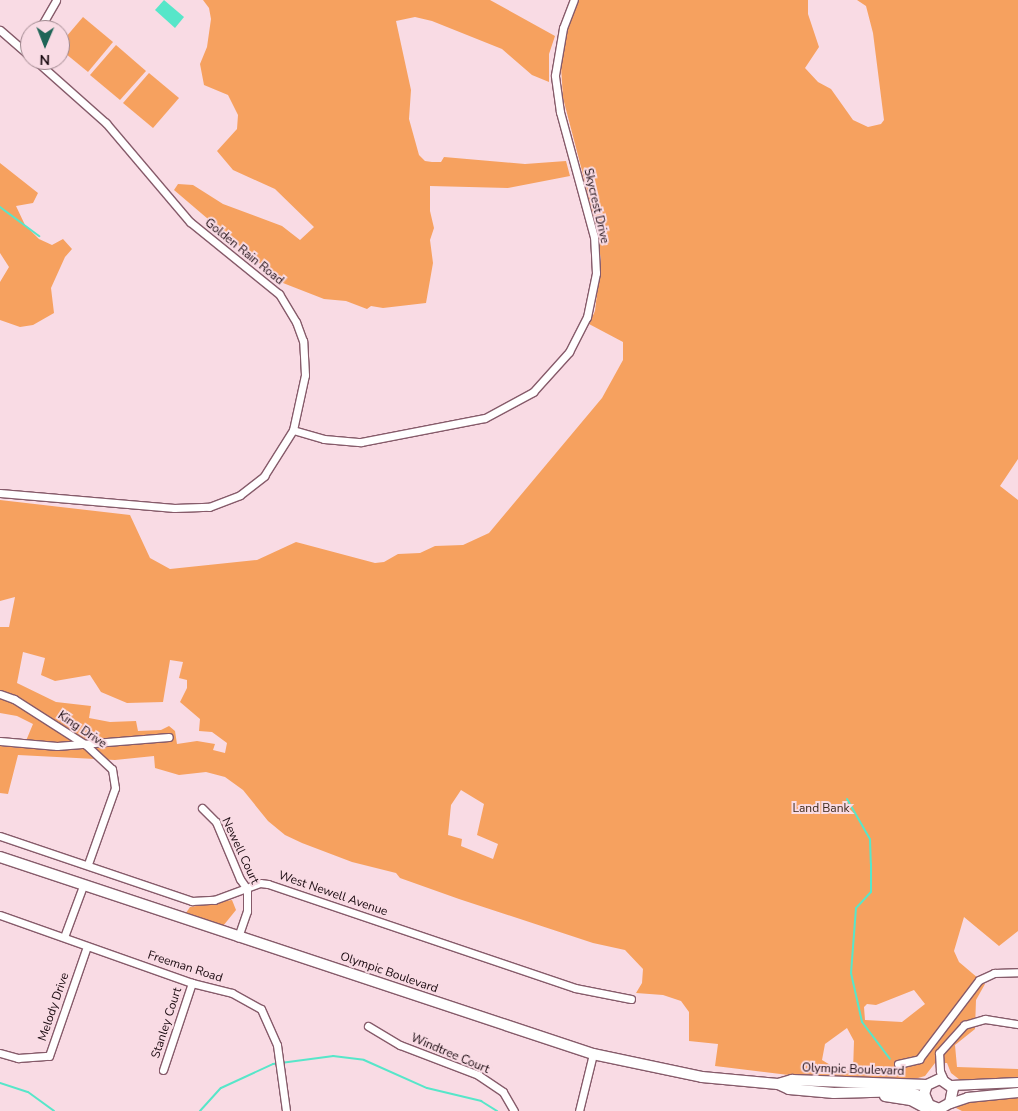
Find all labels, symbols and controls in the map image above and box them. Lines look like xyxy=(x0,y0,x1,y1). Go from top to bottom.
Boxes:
north arrow xyxy=(20,20,70,70)
text: N xyxy=(39,50,50,69)
street label: Skycrest Drive xyxy=(580,167,612,245)
street label: Golden Rain Road xyxy=(202,216,286,288)
street label: King Drive xyxy=(55,708,109,752)
park label: Land Bank xyxy=(792,802,850,816)
street label: Newell Court xyxy=(218,815,262,887)
street label: West Newell Avenue xyxy=(277,869,389,919)
street label: Freeman Road xyxy=(146,948,224,986)
street label: Olympic Boulevard xyxy=(338,950,440,996)
street label: Melody Drive xyxy=(36,971,72,1043)
street label: Stanley Court xyxy=(149,986,185,1060)
street label: Windtree Court xyxy=(409,1031,491,1077)
street label: Olympic Boulevard xyxy=(802,1061,904,1079)

